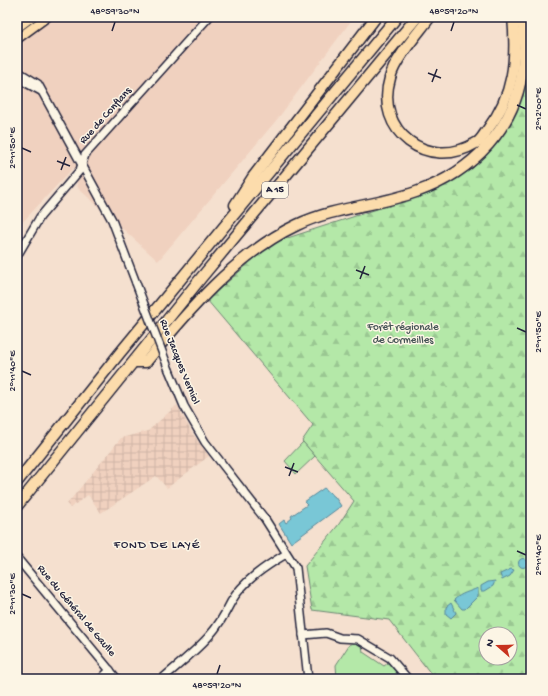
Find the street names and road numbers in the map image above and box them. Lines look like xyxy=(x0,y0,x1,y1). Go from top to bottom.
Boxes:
street label: Rue de Conflans xyxy=(77,85,135,147)
road number: A 15 xyxy=(262,182,288,198)
street label: Rue Jacques Verniol xyxy=(157,318,202,407)
street label: Rue du Général de Gaulle xyxy=(34,563,118,659)

